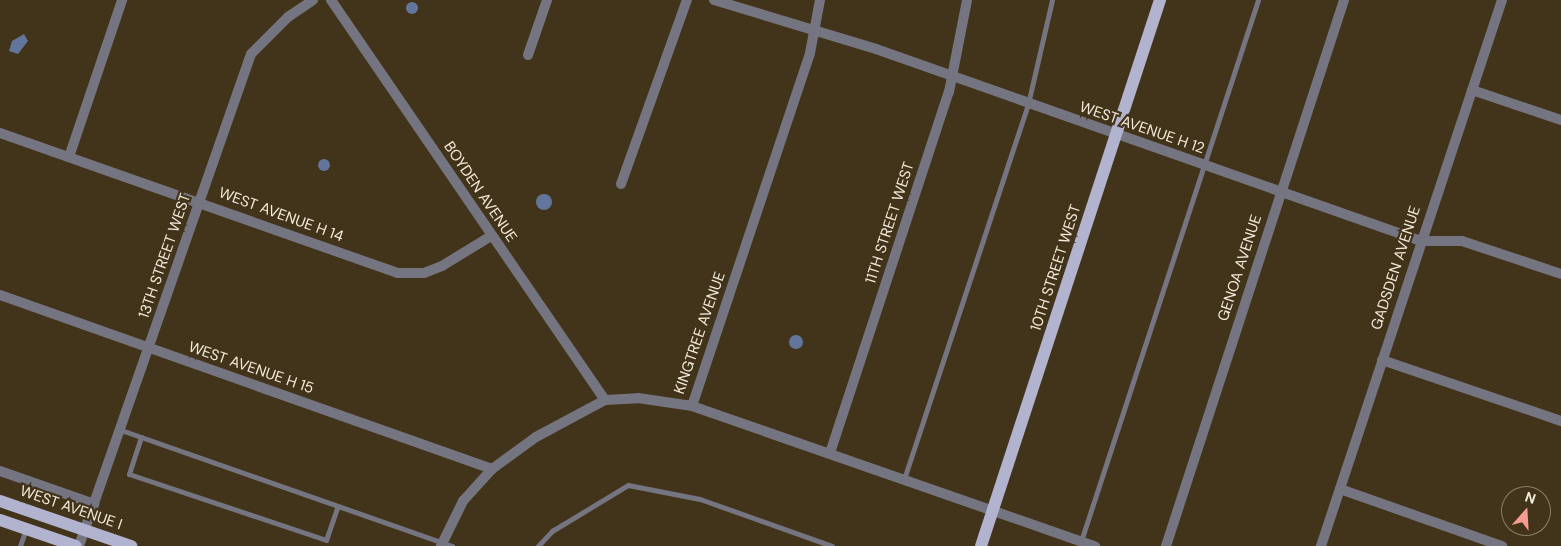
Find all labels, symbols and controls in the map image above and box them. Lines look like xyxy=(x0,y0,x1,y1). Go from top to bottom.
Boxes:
street label: WEST AVENUE H 12 xyxy=(1077,98,1207,158)
street label: BOYDEN AVENUE xyxy=(440,138,520,246)
street label: 11TH STREET WEST xyxy=(862,160,918,286)
street label: WEST AVENUE H 14 xyxy=(216,184,346,246)
street label: 13TH STREET WEST xyxy=(135,191,195,321)
street label: 10TH STREET WEST xyxy=(1027,202,1085,334)
street label: GADSDEN AVENUE xyxy=(1367,204,1425,332)
street label: GENOA AVENUE xyxy=(1214,213,1266,323)
street label: KINGTREE AVENUE xyxy=(671,270,729,396)
street label: WEST AVENUE H 15 xyxy=(186,338,316,398)
street label: WEST AVENUE I xyxy=(17,482,125,534)
north arrow xyxy=(1501,486,1551,536)
text: N xyxy=(1523,488,1538,508)

